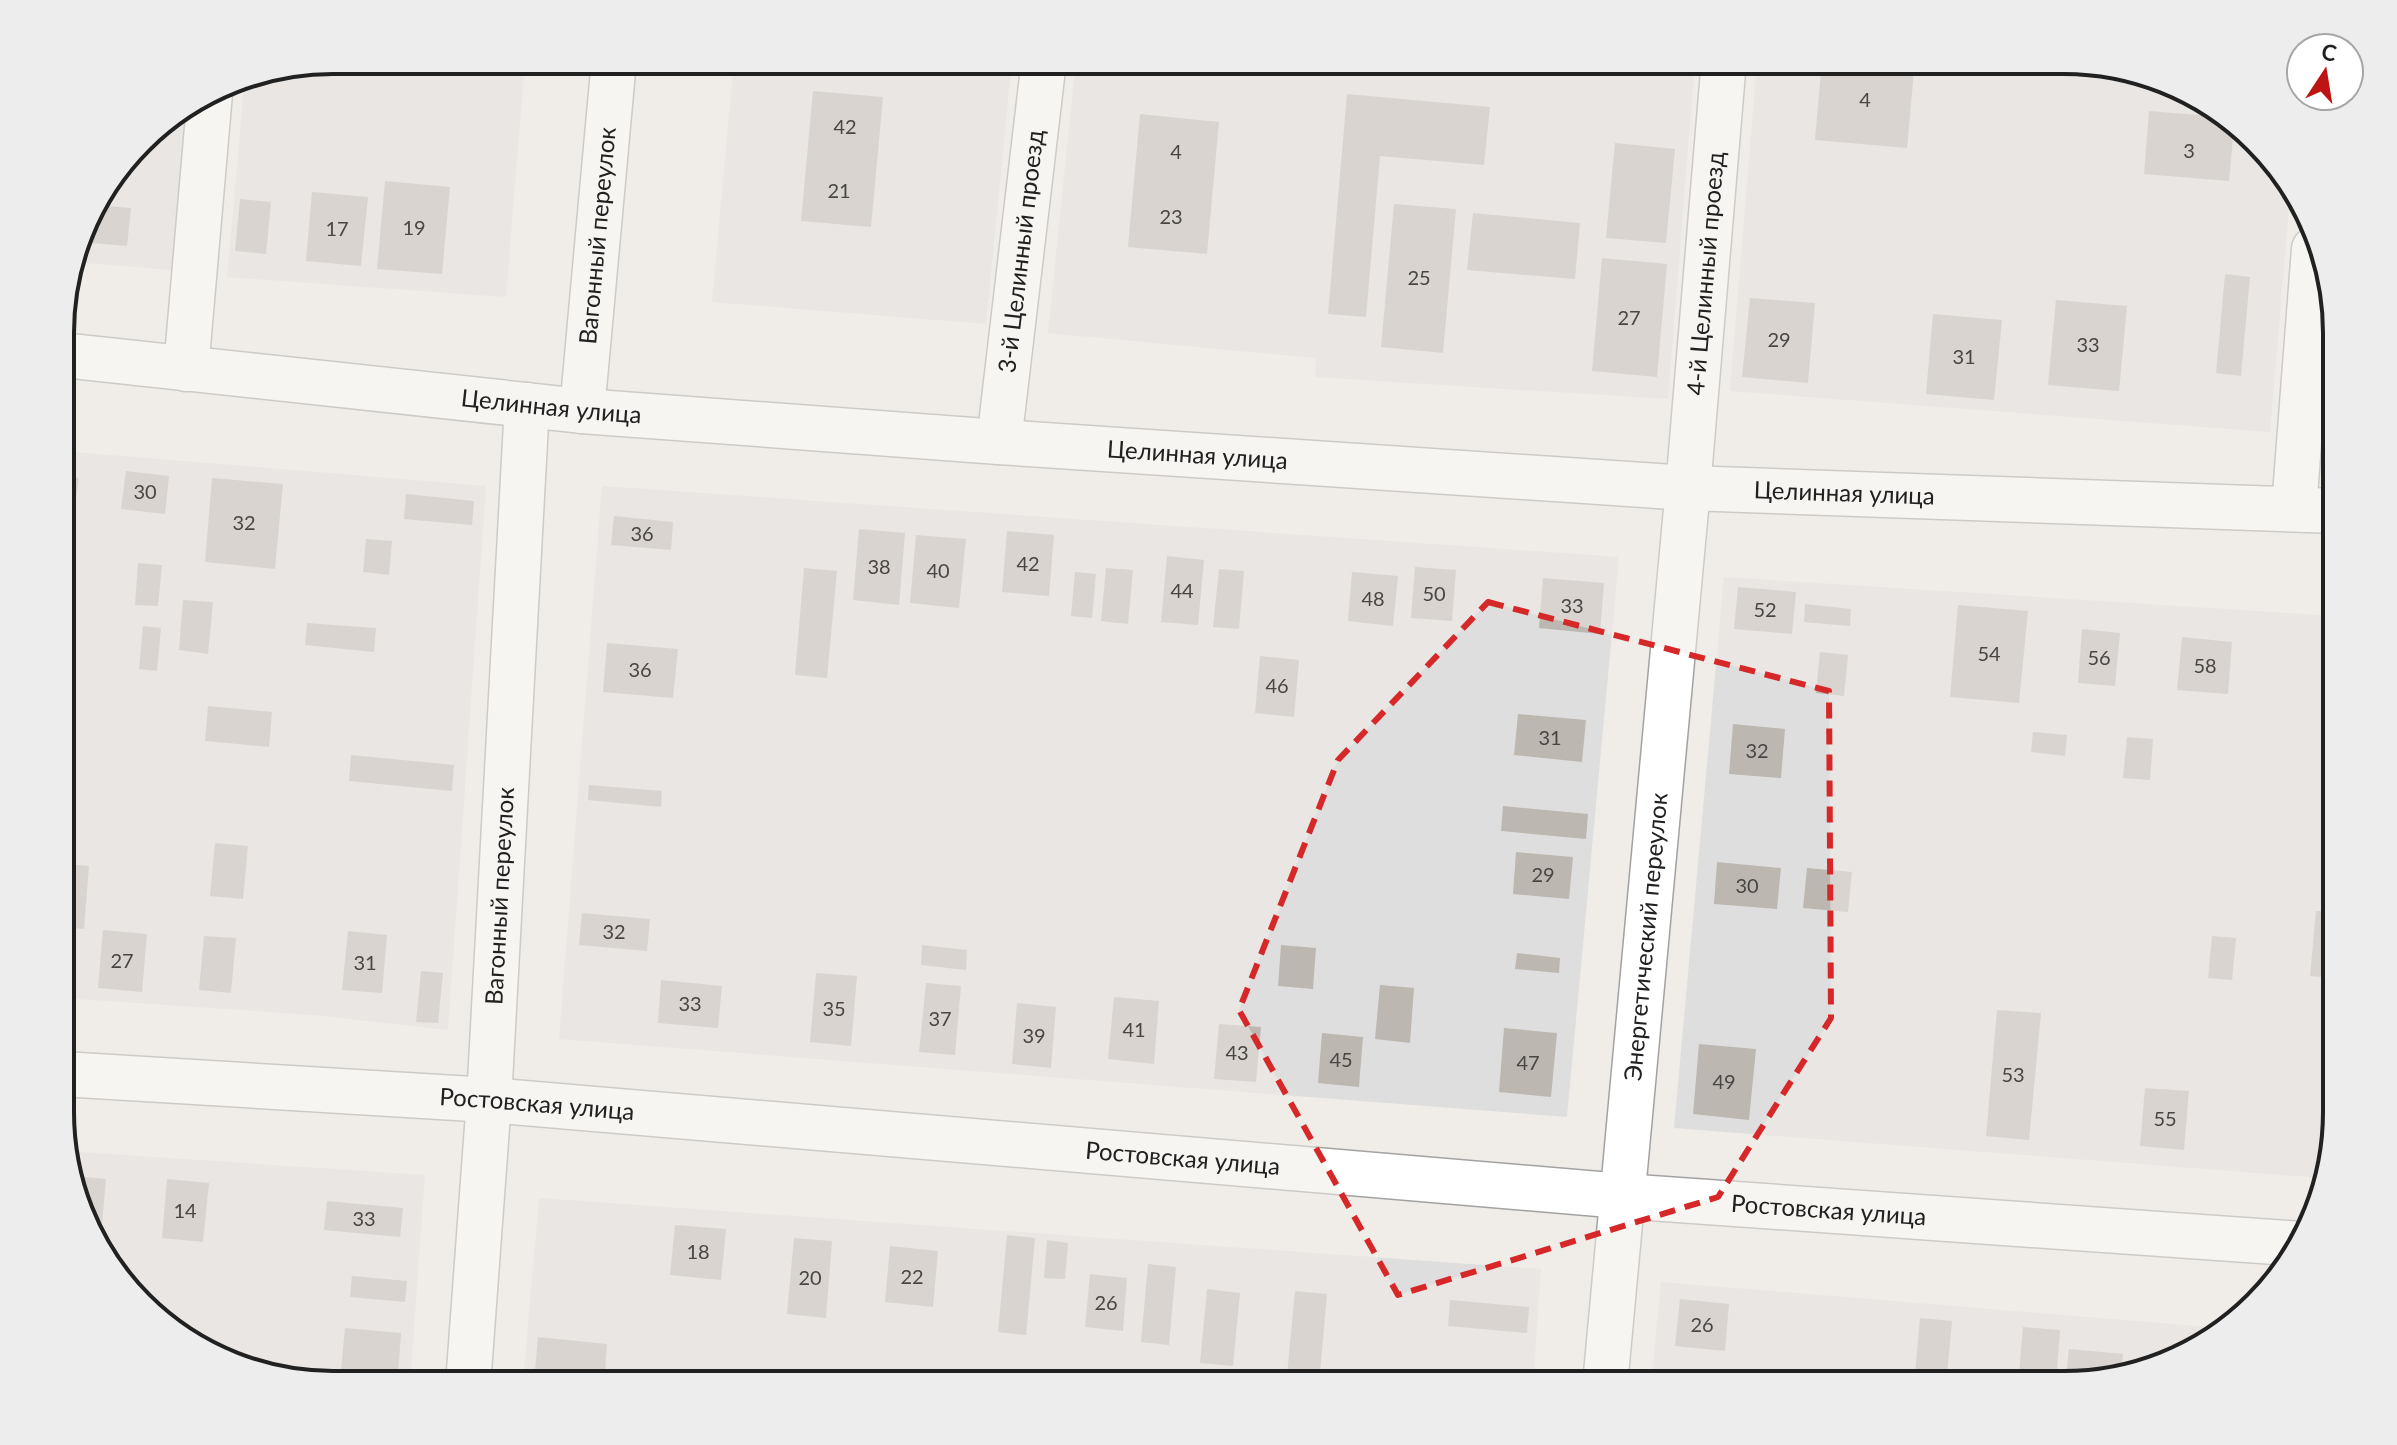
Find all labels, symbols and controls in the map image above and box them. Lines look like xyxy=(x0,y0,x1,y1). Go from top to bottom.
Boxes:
north arrow xyxy=(2285,32,2365,112)
text: С xyxy=(2319,37,2340,67)
house number: 4 xyxy=(1859,87,1871,111)
house number: 42 xyxy=(833,114,857,138)
street label: Вагонный переулок xyxy=(572,125,621,345)
street label: 3-й Целинный проезд xyxy=(991,128,1049,374)
house number: 3 xyxy=(2183,138,2195,162)
house number: 4 xyxy=(1170,139,1182,163)
street label: 4-й Целинный проезд xyxy=(1680,150,1729,396)
house number: 21 xyxy=(827,178,851,202)
house number: 23 xyxy=(1159,204,1183,228)
house number: 19 xyxy=(402,215,426,239)
house number: 17 xyxy=(325,216,349,240)
house number: 25 xyxy=(1407,265,1431,289)
house number: 27 xyxy=(1617,305,1641,329)
house number: 29 xyxy=(1767,327,1791,351)
house number: 33 xyxy=(2076,332,2100,356)
house number: 31 xyxy=(1952,344,1976,368)
street label: Целинная улица xyxy=(460,382,643,428)
street label: Целинная улица xyxy=(1106,433,1289,474)
street label: Целинная улица xyxy=(1753,474,1935,510)
house number: 30 xyxy=(133,479,157,503)
house number: 32 xyxy=(232,510,256,534)
house number: 36 xyxy=(630,521,654,545)
house number: 42 xyxy=(1016,551,1040,575)
house number: 38 xyxy=(867,554,891,578)
house number: 40 xyxy=(926,558,950,582)
house number: 44 xyxy=(1170,578,1194,602)
house number: 50 xyxy=(1422,581,1446,605)
house number: 48 xyxy=(1361,586,1385,610)
house number: 33 xyxy=(1560,593,1584,617)
house number: 52 xyxy=(1753,597,1777,621)
house number: 54 xyxy=(1977,641,2001,665)
house number: 56 xyxy=(2087,645,2111,669)
house number: 58 xyxy=(2193,653,2217,677)
house number: 36 xyxy=(628,657,652,681)
house number: 46 xyxy=(1265,673,1289,697)
house number: 31 xyxy=(1538,725,1562,749)
house number: 32 xyxy=(1745,738,1769,762)
street label: Вагонный переулок xyxy=(478,786,519,1006)
street label: Энергетический переулок xyxy=(1617,791,1673,1082)
house number: 29 xyxy=(1531,862,1555,886)
house number: 30 xyxy=(1735,873,1759,897)
house number: 32 xyxy=(602,919,626,943)
house number: 27 xyxy=(110,948,134,972)
house number: 31 xyxy=(353,950,377,974)
house number: 33 xyxy=(678,991,702,1015)
house number: 35 xyxy=(822,996,846,1020)
house number: 37 xyxy=(928,1006,952,1030)
house number: 41 xyxy=(1122,1017,1146,1041)
house number: 39 xyxy=(1022,1023,1046,1047)
house number: 43 xyxy=(1225,1040,1249,1064)
house number: 45 xyxy=(1329,1047,1353,1071)
house number: 47 xyxy=(1516,1050,1540,1074)
house number: 53 xyxy=(2001,1062,2025,1086)
house number: 49 xyxy=(1712,1069,1736,1093)
street label: Ростовская улица xyxy=(439,1081,636,1125)
house number: 55 xyxy=(2153,1106,2177,1130)
street label: Ростовская улица xyxy=(1084,1135,1281,1180)
street label: Ростовская улица xyxy=(1730,1188,1927,1230)
house number: 14 xyxy=(173,1198,197,1222)
house number: 33 xyxy=(352,1206,376,1230)
house number: 18 xyxy=(686,1239,710,1263)
house number: 22 xyxy=(900,1264,924,1288)
house number: 20 xyxy=(798,1265,822,1289)
house number: 26 xyxy=(1094,1290,1118,1314)
house number: 26 xyxy=(1690,1312,1714,1336)

